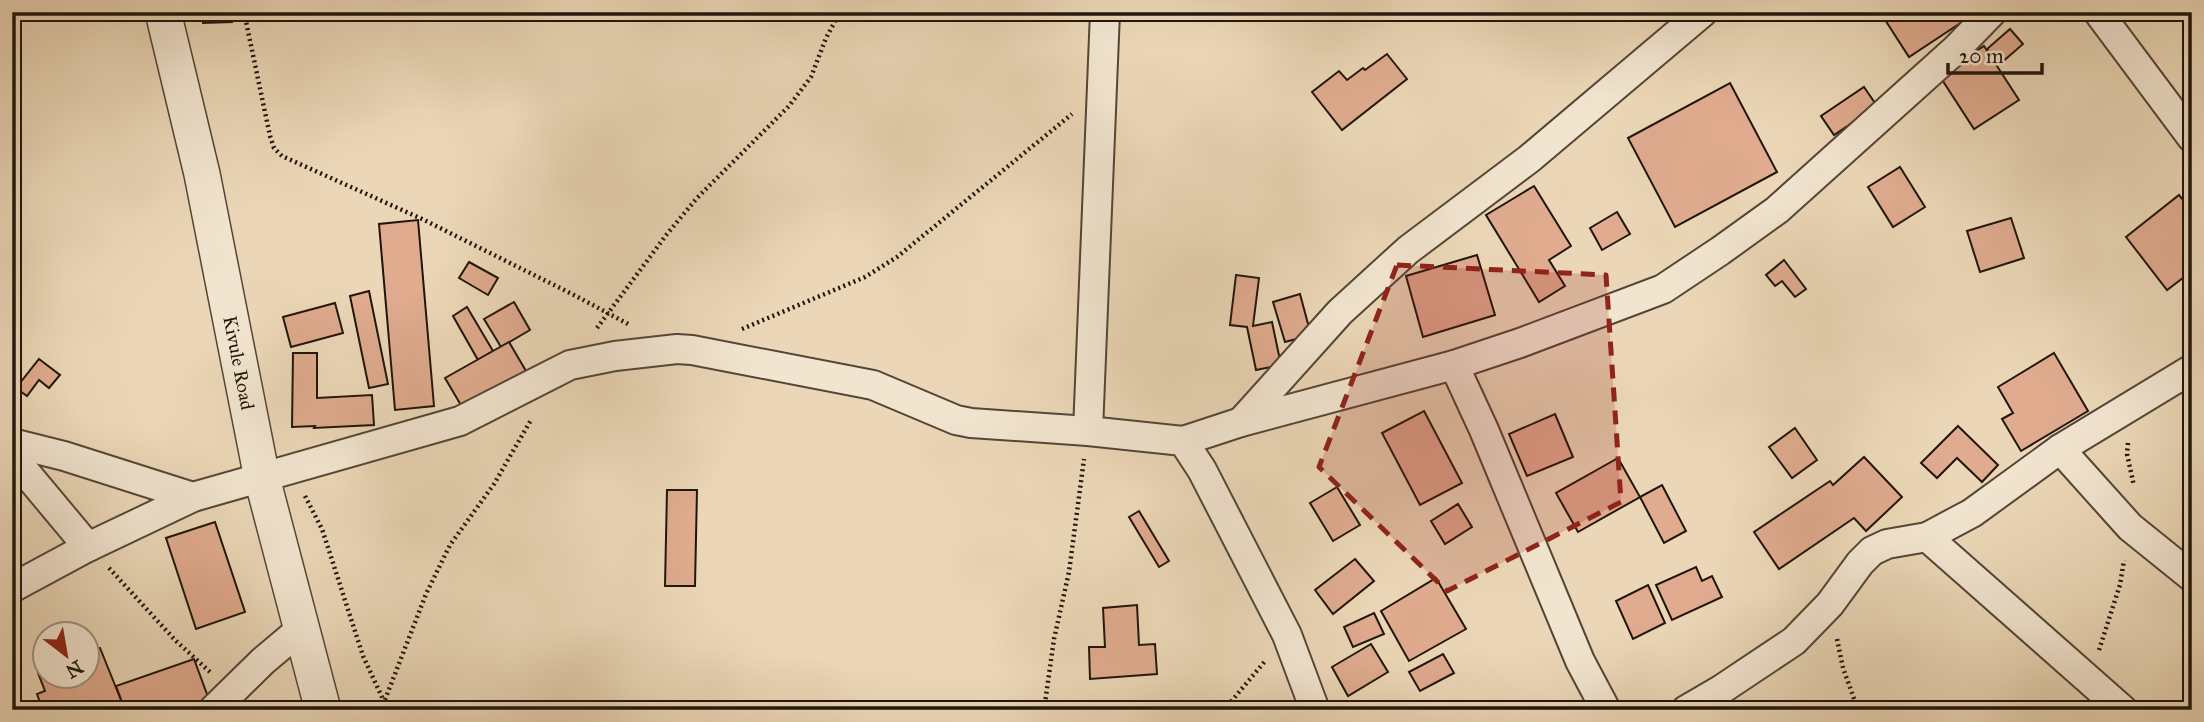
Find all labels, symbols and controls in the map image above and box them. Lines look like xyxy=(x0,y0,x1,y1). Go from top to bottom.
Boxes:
scale bar xyxy=(1948,32,2043,76)
text: 20 m xyxy=(1959,43,2004,69)
street label: Kivule Road xyxy=(219,314,260,412)
north arrow xyxy=(32,620,102,690)
text: N xyxy=(62,655,87,683)

